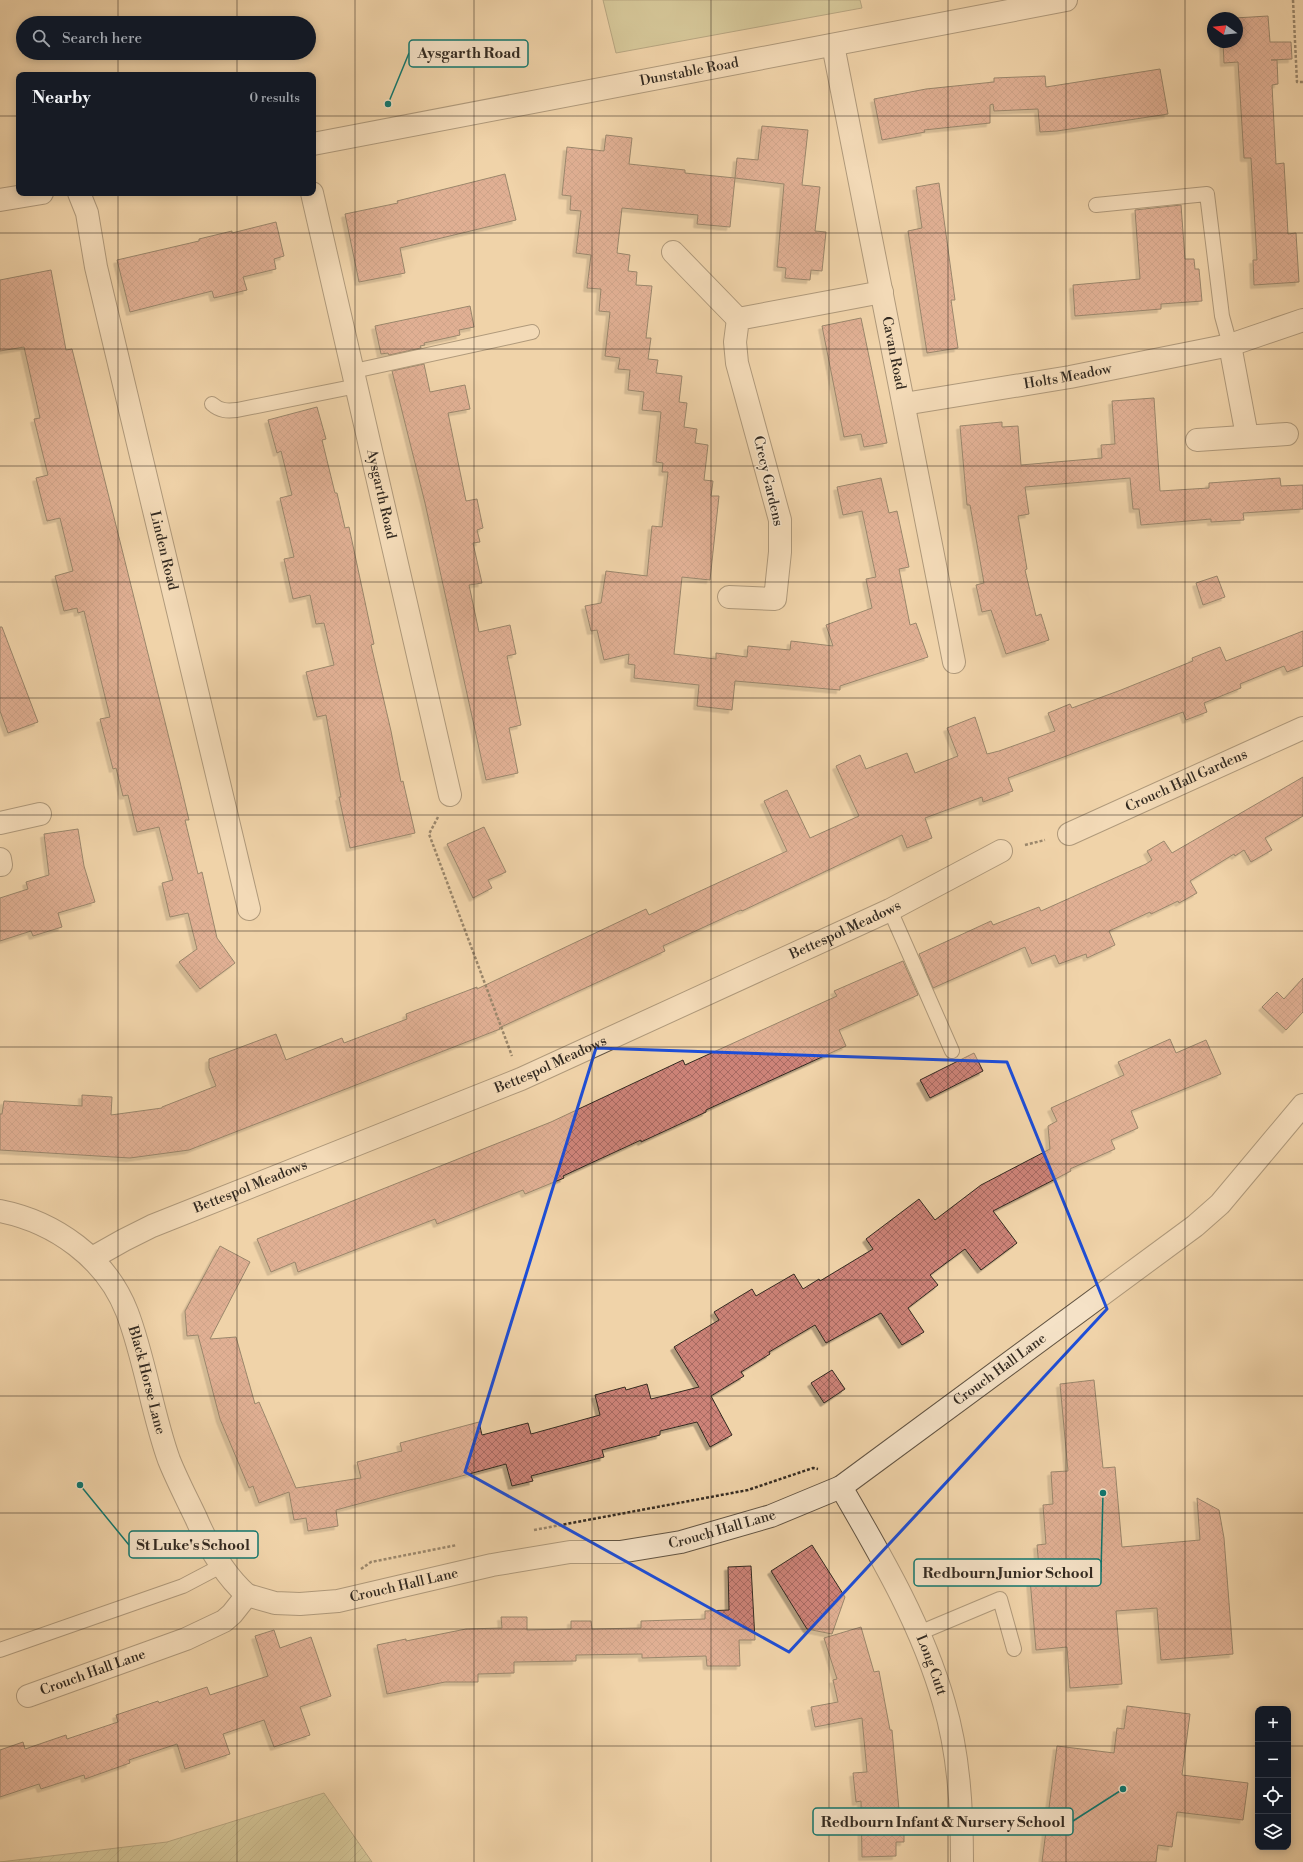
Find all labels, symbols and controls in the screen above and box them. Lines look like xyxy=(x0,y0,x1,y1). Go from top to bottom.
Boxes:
north arrow xyxy=(1207,12,1243,48)
search box xyxy=(16,16,316,60)
icon: search xyxy=(30,27,52,49)
text: Search here xyxy=(62,29,142,48)
callout: Aysgarth Road xyxy=(409,40,528,67)
text: Aysgarth Road xyxy=(416,44,521,63)
street label: Dunstable Road xyxy=(638,54,740,90)
text: Nearby xyxy=(32,87,91,109)
text: 0 results xyxy=(249,90,300,106)
street label: Cavan Road xyxy=(877,315,909,391)
street label: Holts Meadow xyxy=(1022,360,1114,393)
street label: Crecy Gardens xyxy=(749,434,787,528)
street label: Aysgarth Road xyxy=(362,447,400,541)
street label: Linden Road xyxy=(145,509,182,592)
street label: Crouch Hall Gardens xyxy=(1123,745,1250,816)
street label: Bettespol Meadows xyxy=(786,897,904,964)
street label: Bettespol Meadows xyxy=(491,1032,610,1098)
street label: Bettespol Meadows xyxy=(190,1156,310,1218)
street label: Black Horse Lane xyxy=(123,1323,169,1437)
street label: Crouch Hall Lane xyxy=(950,1330,1050,1410)
street label: Crouch Hall Lane xyxy=(667,1506,779,1553)
callout: St Luke's School xyxy=(129,1531,258,1558)
text: St Luke's School xyxy=(136,1536,250,1555)
callout: Redbourn Junior School xyxy=(914,1559,1101,1586)
street label: Crouch Hall Lane xyxy=(348,1564,460,1607)
text: Redbourn Junior School xyxy=(923,1564,1094,1583)
street label: Long Cutt xyxy=(912,1632,950,1698)
street label: Crouch Hall Lane xyxy=(38,1645,148,1700)
map controls xyxy=(1255,1706,1291,1850)
button: + xyxy=(1255,1706,1291,1742)
button: − xyxy=(1255,1742,1291,1778)
button: locate xyxy=(1255,1778,1291,1814)
callout: Redbourn Infant & Nursery School xyxy=(813,1808,1073,1835)
text: Redbourn Infant & Nursery School xyxy=(821,1813,1065,1832)
button: layers xyxy=(1255,1814,1291,1850)

